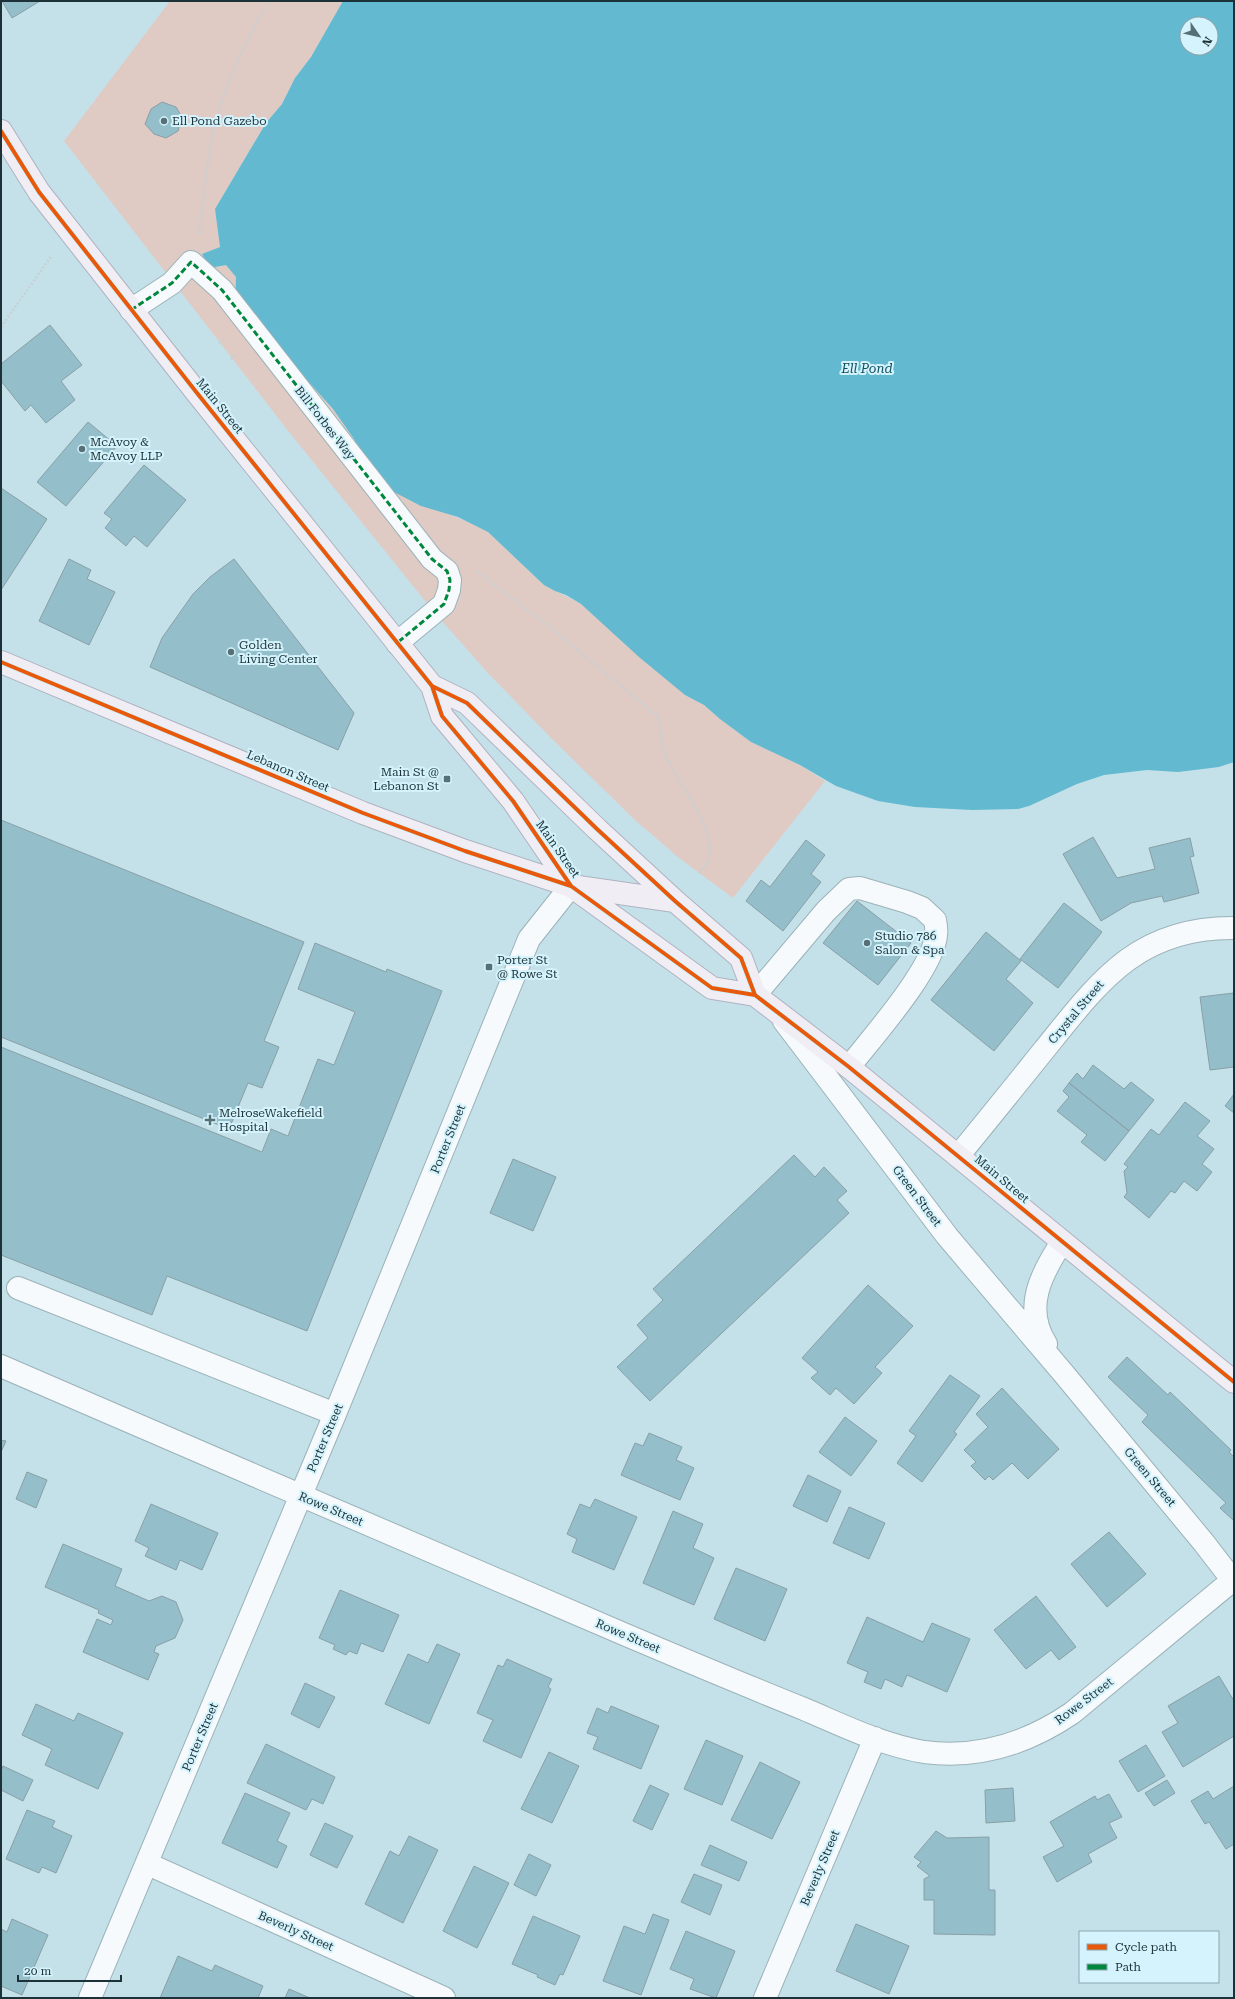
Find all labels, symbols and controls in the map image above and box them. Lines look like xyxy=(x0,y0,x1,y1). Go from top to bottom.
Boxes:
north arrow xyxy=(1179,16,1219,56)
text: N xyxy=(1199,34,1215,49)
place label: Ell Pond Gazebo xyxy=(172,114,267,128)
marker: Ell Pond Gazebo xyxy=(159,116,169,126)
water label: Ell Pond xyxy=(840,361,893,376)
street label: Main Street xyxy=(194,376,247,437)
street label: Bill Forbes Way xyxy=(292,384,359,463)
place label: McAvoy & McAvoy LLP xyxy=(90,435,163,463)
marker: McAvoy & McAvoy LLP xyxy=(77,444,87,454)
place label: Golden Living Center xyxy=(239,638,318,666)
marker: Golden Living Center xyxy=(226,647,236,657)
street label: Lebanon Street xyxy=(245,747,332,795)
place label: Main St @ Lebanon St xyxy=(373,765,440,793)
marker: Main St @ Lebanon St xyxy=(442,774,452,784)
street label: Main Street xyxy=(533,818,583,881)
place label: Studio 786 Salon & Spa xyxy=(875,929,945,957)
marker: Studio 786 Salon & Spa xyxy=(862,938,872,948)
place label: Porter St @ Rowe St xyxy=(497,953,558,981)
marker: Porter St @ Rowe St xyxy=(484,962,494,972)
street label: Crystal Street xyxy=(1045,977,1107,1047)
street label: Porter Street xyxy=(428,1102,468,1176)
place label: MelroseWakefield Hospital xyxy=(219,1106,323,1134)
marker: MelroseWakefield Hospital xyxy=(204,1114,216,1126)
street label: Main Street xyxy=(972,1152,1033,1206)
street label: Green Street xyxy=(890,1163,945,1230)
street label: Porter Street xyxy=(304,1401,346,1474)
street label: Green Street xyxy=(1121,1445,1179,1510)
street label: Rowe Street xyxy=(297,1489,366,1529)
street label: Rowe Street xyxy=(594,1616,663,1656)
street label: Rowe Street xyxy=(1052,1674,1116,1727)
street label: Porter Street xyxy=(179,1700,221,1773)
street label: Beverly Street xyxy=(798,1827,842,1908)
street label: Beverly Street xyxy=(256,1908,336,1954)
legend xyxy=(1079,1931,1219,1983)
text: Cycle path xyxy=(1115,1940,1177,1954)
scale bar xyxy=(18,1957,121,1983)
text: Path xyxy=(1115,1960,1141,1974)
text: 20 m xyxy=(24,1964,51,1978)

